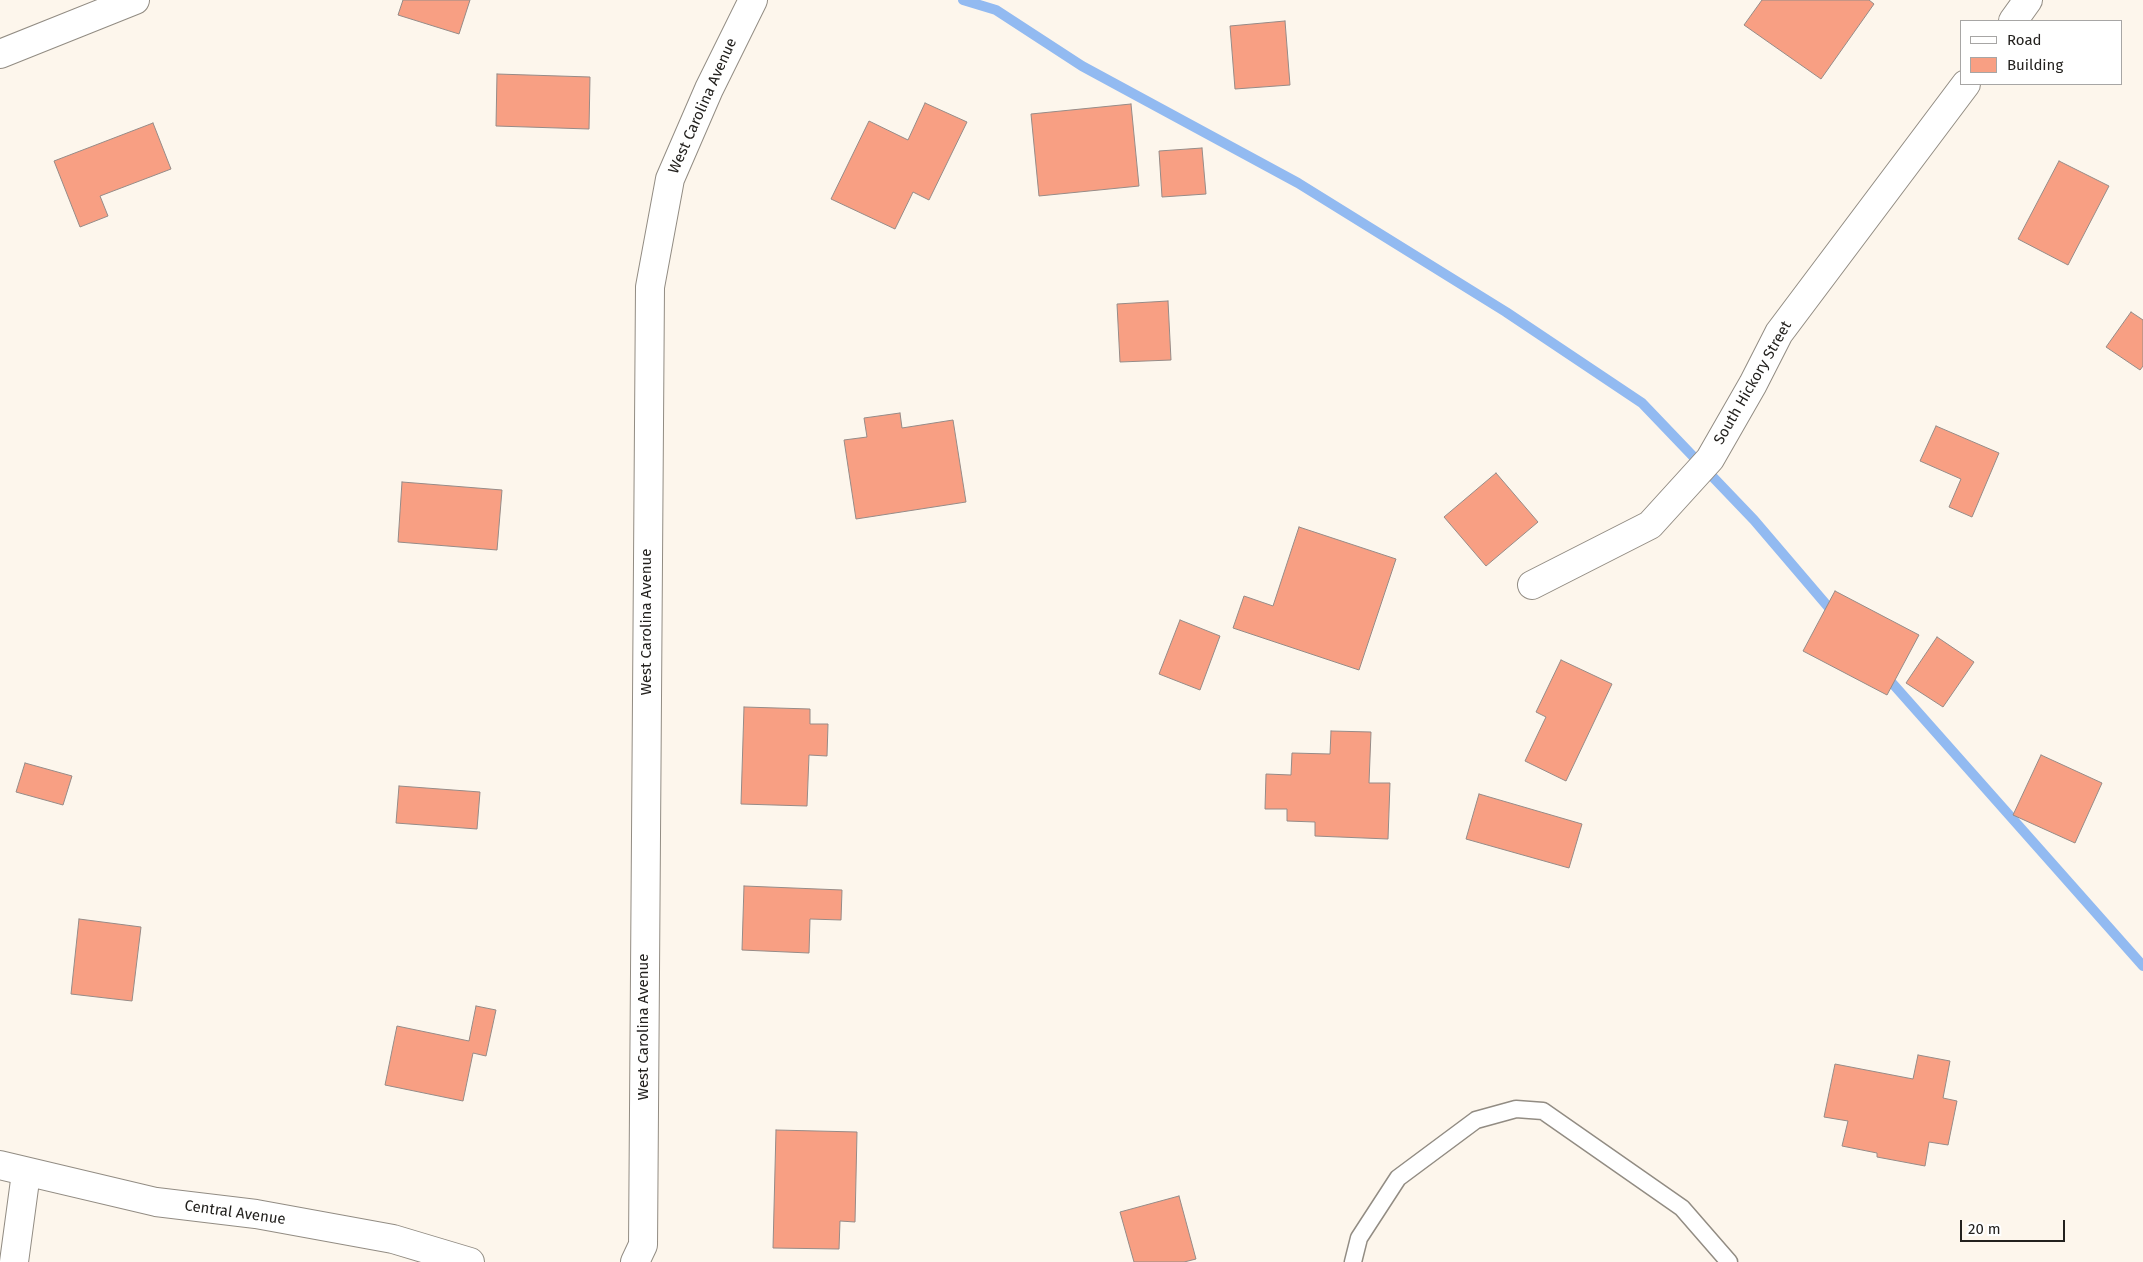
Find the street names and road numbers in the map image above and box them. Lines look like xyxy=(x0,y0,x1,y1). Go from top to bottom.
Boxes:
street label: West Carolina Avenue xyxy=(665,35,741,177)
street label: South Hickory Street xyxy=(1710,318,1796,448)
street label: West Carolina Avenue xyxy=(638,549,656,695)
street label: West Carolina Avenue xyxy=(635,954,653,1100)
street label: Central Avenue xyxy=(183,1197,287,1229)

